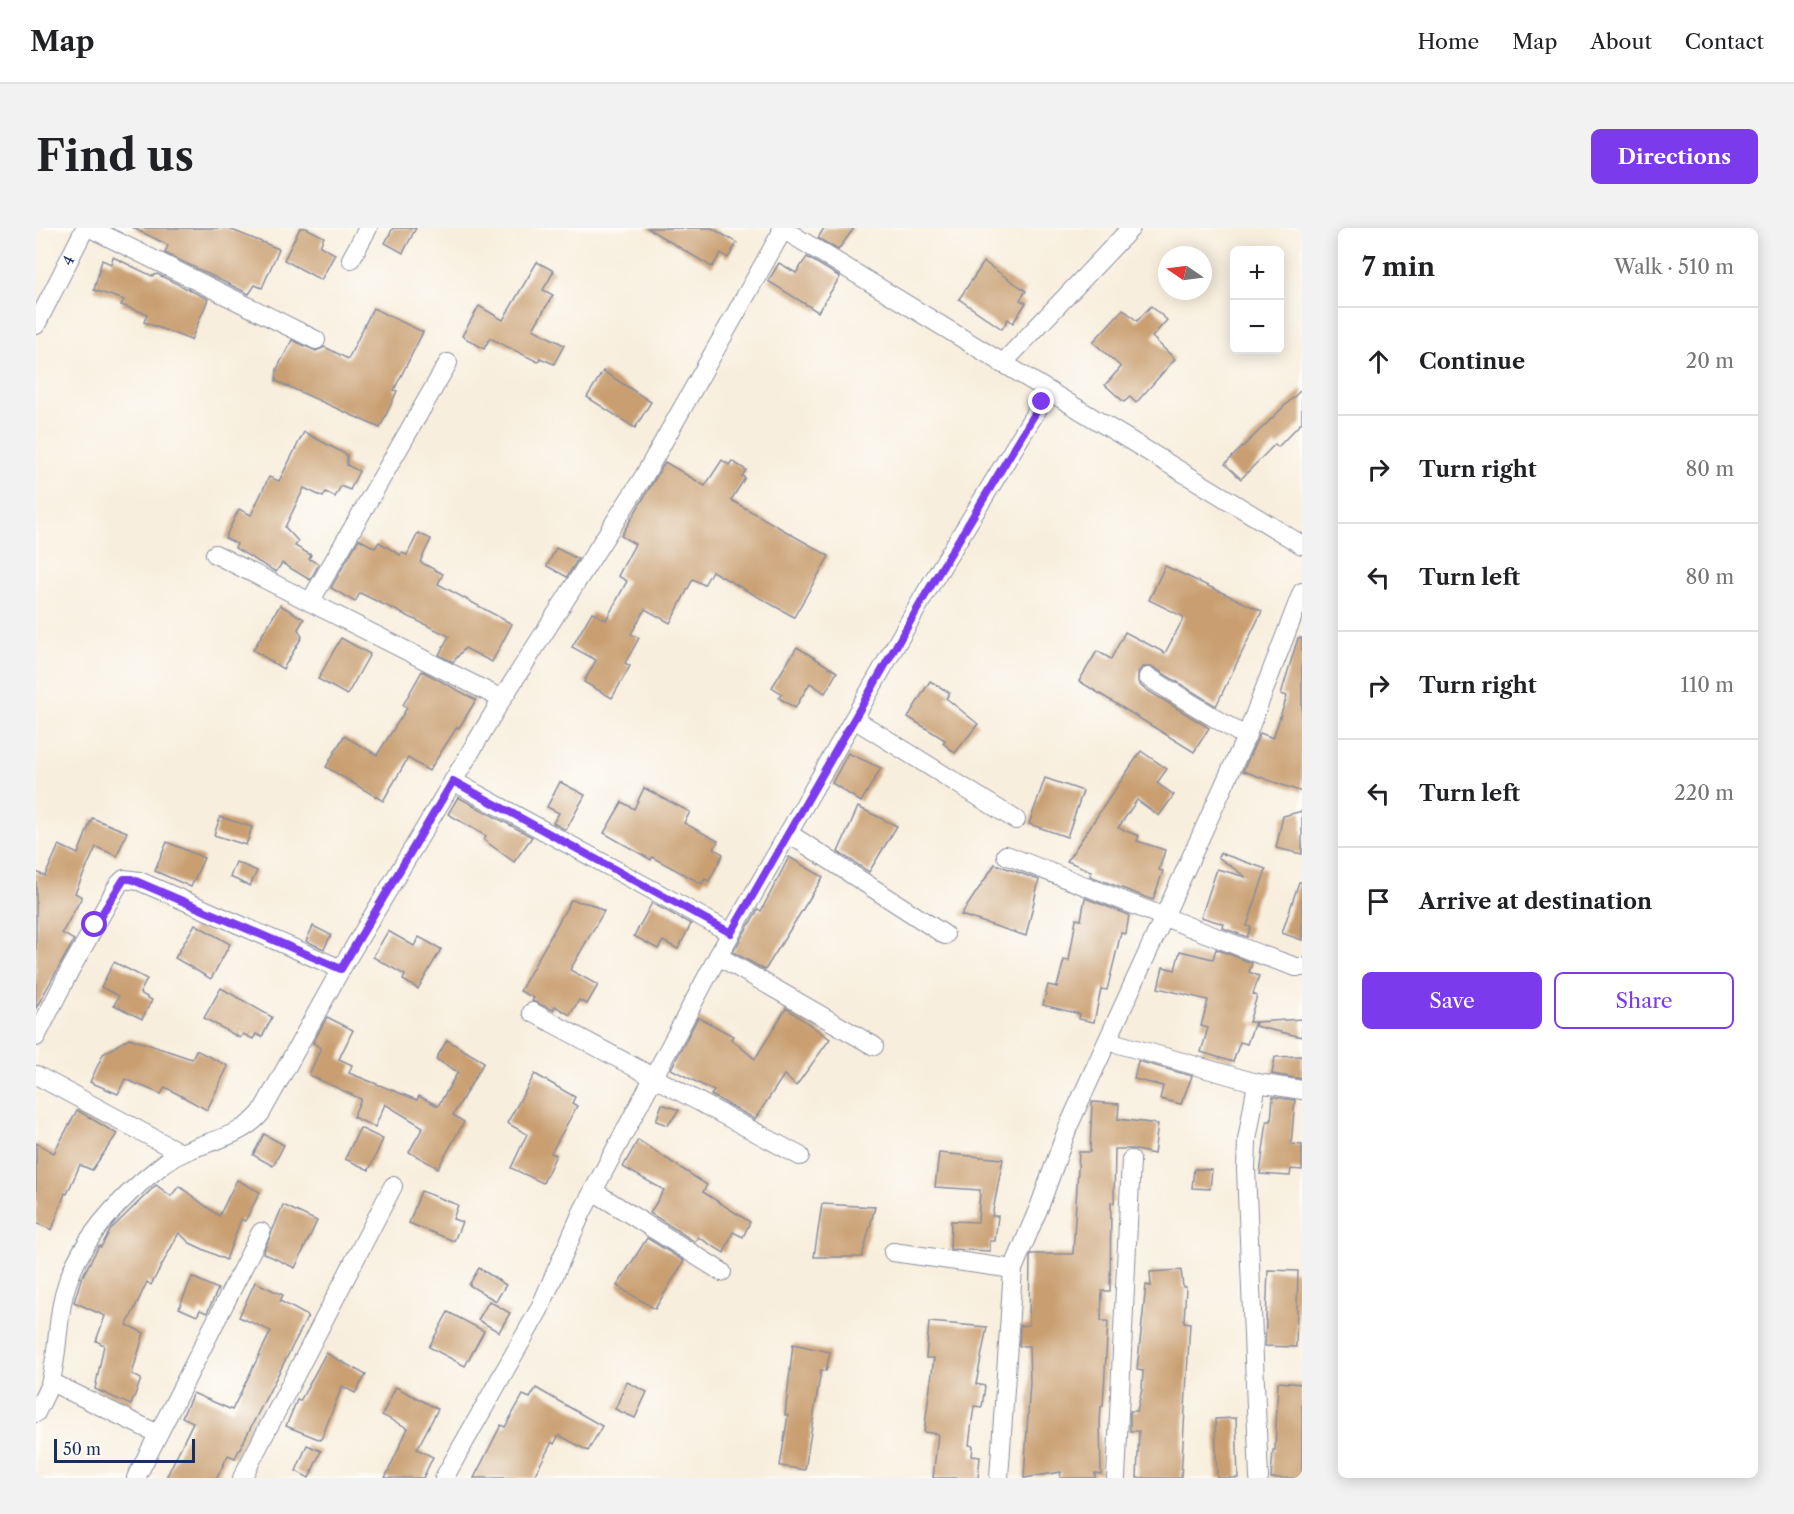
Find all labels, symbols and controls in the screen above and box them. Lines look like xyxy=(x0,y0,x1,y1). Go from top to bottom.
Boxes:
text: Map xyxy=(30,24,94,58)
text: Home xyxy=(1418,29,1479,54)
text: Map xyxy=(1512,29,1557,54)
text: About xyxy=(1590,29,1652,54)
text: Contact xyxy=(1685,29,1764,54)
button: Directions xyxy=(1591,129,1758,184)
text: Find us xyxy=(36,130,194,182)
north arrow xyxy=(1158,246,1212,300)
map controls xyxy=(1230,246,1284,354)
button: + xyxy=(1230,246,1284,300)
text: 7 min xyxy=(1362,251,1435,283)
street label: 4 xyxy=(58,252,78,269)
text: Walk · 510 m xyxy=(1614,255,1734,279)
button: − xyxy=(1230,300,1284,354)
icon: ahead xyxy=(1362,345,1395,378)
text: Continue xyxy=(1419,348,1525,375)
text: 20 m xyxy=(1686,349,1734,373)
route end xyxy=(1028,388,1054,414)
icon: right xyxy=(1362,453,1395,486)
text: Turn right xyxy=(1419,456,1537,483)
text: 80 m xyxy=(1686,457,1734,481)
icon: left xyxy=(1362,561,1395,594)
text: Turn left xyxy=(1419,564,1520,591)
text: 80 m xyxy=(1686,565,1734,589)
icon: right xyxy=(1362,669,1395,702)
text: Turn right xyxy=(1419,672,1537,699)
text: 110 m xyxy=(1681,673,1734,697)
icon: left xyxy=(1362,777,1395,810)
text: Turn left xyxy=(1419,780,1520,807)
text: 220 m xyxy=(1674,781,1734,805)
icon: arrive xyxy=(1362,885,1395,918)
text: Arrive at destination xyxy=(1419,888,1652,915)
route start xyxy=(81,911,107,937)
button: Save xyxy=(1362,972,1542,1029)
button: Share xyxy=(1554,972,1734,1029)
scale bar xyxy=(54,1436,195,1464)
text: 50 m xyxy=(63,1439,101,1459)

